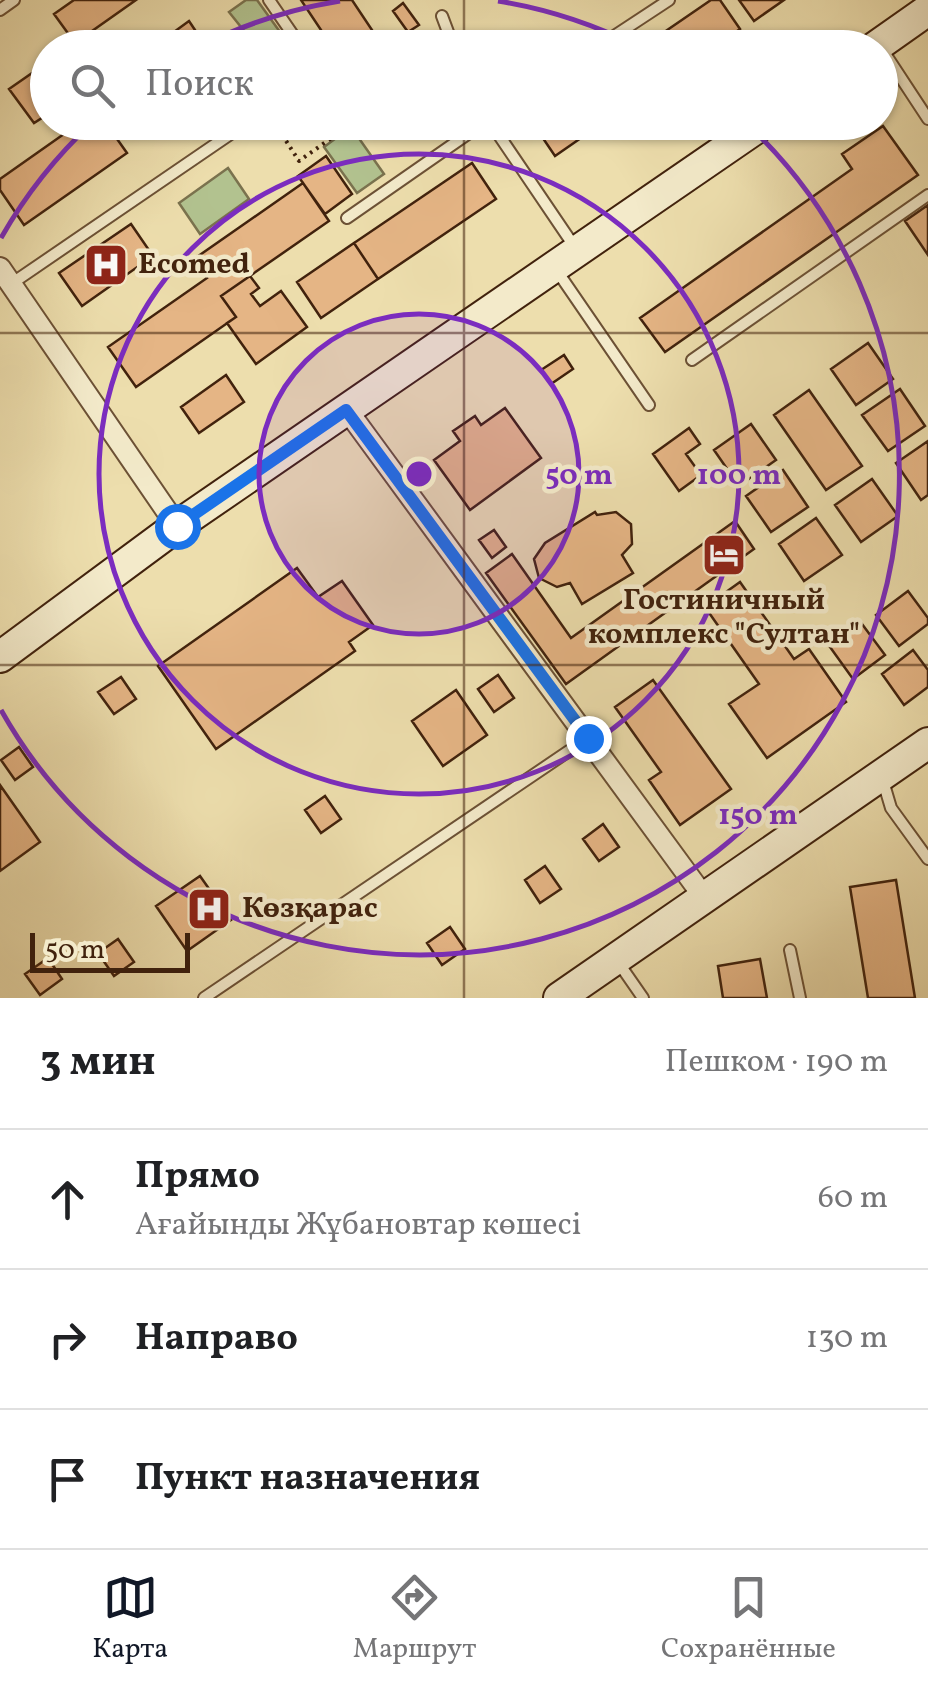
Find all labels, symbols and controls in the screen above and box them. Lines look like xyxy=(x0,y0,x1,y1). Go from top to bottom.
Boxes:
search box xyxy=(30,30,898,140)
icon: search xyxy=(65,58,120,113)
text: Поиск xyxy=(145,59,254,112)
hospital icon: Ecomed xyxy=(83,242,129,288)
place label: Ecomed xyxy=(138,244,250,286)
text: 50 m xyxy=(545,455,613,497)
text: 100 m xyxy=(697,455,781,497)
centre of rings xyxy=(401,456,437,492)
route start xyxy=(155,504,201,550)
hotel icon: Гостиничный комплекс "Султан" xyxy=(701,532,747,578)
place label: Гостиничный комплекс "Султан" xyxy=(588,580,860,656)
route end xyxy=(566,716,612,762)
text: 150 m xyxy=(718,795,798,837)
hospital icon: Көзқарас xyxy=(186,886,232,932)
place label: Көзқарас xyxy=(242,888,378,930)
scale bar xyxy=(30,928,190,973)
text: 50 m xyxy=(45,931,105,970)
text: 3 мин xyxy=(40,1034,156,1093)
text: Пешком · 190 m xyxy=(665,1041,888,1085)
text: Прямо xyxy=(135,1151,260,1204)
icon: ahead xyxy=(40,1172,95,1227)
text: 60 m xyxy=(818,1177,888,1221)
text: Ағайынды Жұбановтар көшесі xyxy=(135,1204,581,1248)
icon: right xyxy=(40,1312,95,1367)
text: Направо xyxy=(135,1313,298,1366)
text: 130 m xyxy=(806,1317,888,1361)
icon: arrive xyxy=(40,1452,95,1507)
text: Пункт назначения xyxy=(135,1453,480,1506)
tab: Карта xyxy=(92,1570,168,1669)
tab: Маршрут xyxy=(353,1570,476,1669)
tab: Сохранённые xyxy=(661,1570,836,1669)

